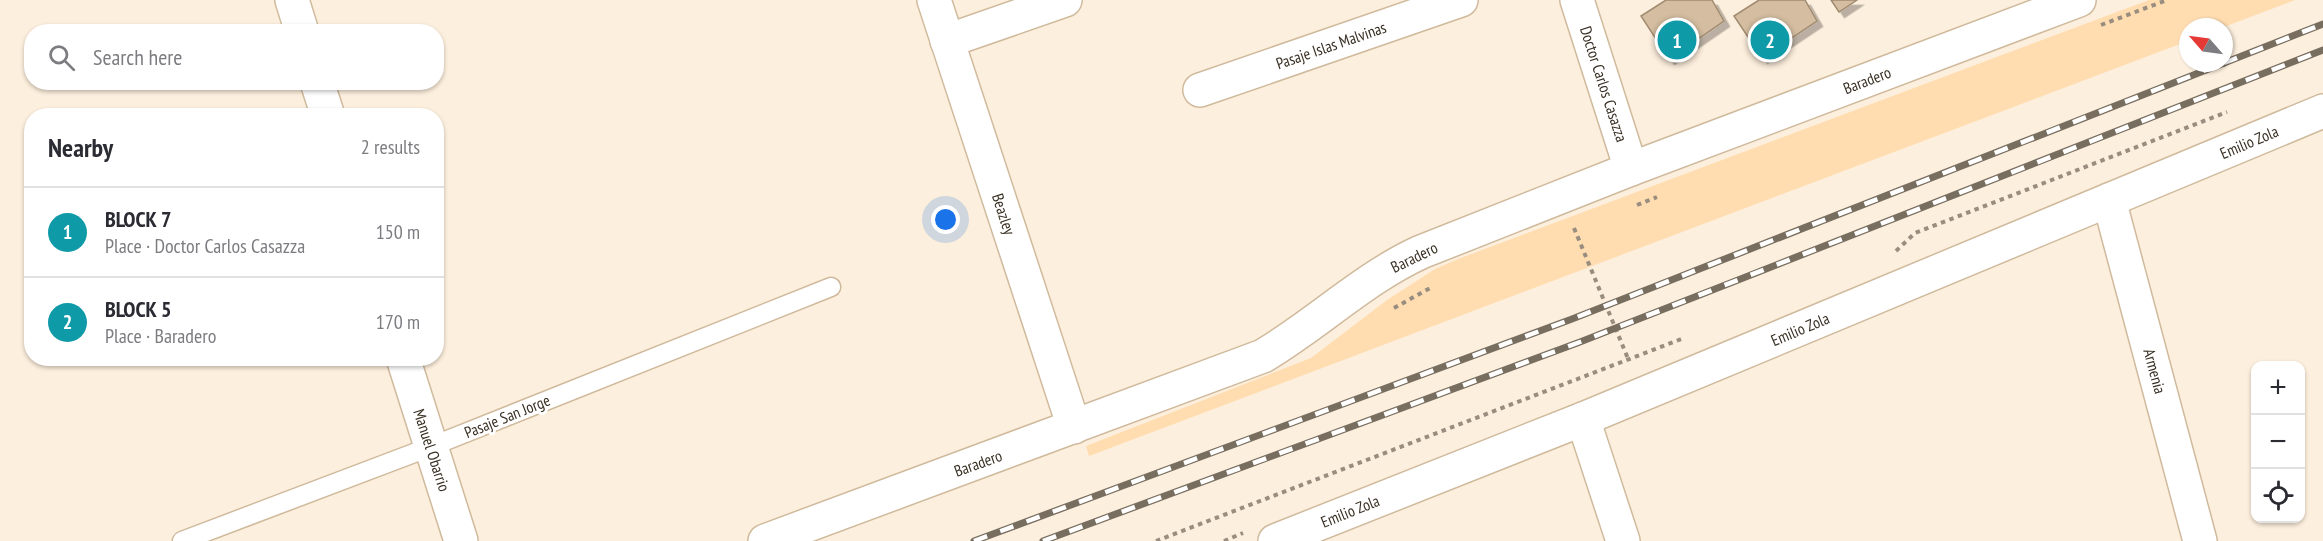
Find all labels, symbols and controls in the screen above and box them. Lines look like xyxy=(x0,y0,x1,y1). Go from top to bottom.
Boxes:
street label: Pasaje Islas Malvinas xyxy=(1273,17,1389,73)
pin: 1 xyxy=(1658,18,1696,63)
pin: 2 xyxy=(1750,18,1790,63)
north arrow xyxy=(2179,18,2233,72)
search box xyxy=(24,24,444,90)
street label: Doctor Carlos Casazza xyxy=(1576,24,1632,144)
icon: search xyxy=(45,41,78,74)
text: Search here xyxy=(93,43,182,71)
street label: Baradero xyxy=(1840,62,1894,98)
street label: Emilio Zola xyxy=(2217,121,2281,163)
text: Nearby xyxy=(48,131,113,164)
text: 2 results xyxy=(361,134,420,160)
street label: Beazley xyxy=(988,191,1020,237)
text: BLOCK 7 xyxy=(105,205,171,233)
your location xyxy=(931,205,960,234)
text: 1 xyxy=(63,219,72,245)
text: 150 m xyxy=(376,219,420,245)
text: Place · Doctor Carlos Casazza xyxy=(105,233,305,259)
street label: Baradero xyxy=(1387,237,1441,277)
text: BLOCK 5 xyxy=(105,295,171,323)
street label: Emilio Zola xyxy=(1768,308,1832,350)
text: 2 xyxy=(63,309,72,335)
text: 170 m xyxy=(376,309,420,335)
text: Place · Baradero xyxy=(105,323,216,349)
street label: Armenia xyxy=(2139,346,2171,396)
map controls xyxy=(2251,361,2305,523)
button: + xyxy=(2251,361,2305,415)
street label: Pasaje San Jorge xyxy=(461,390,553,442)
street label: Manuel Obarrio xyxy=(409,406,455,494)
button: − xyxy=(2251,415,2305,469)
street label: Baradero xyxy=(951,445,1005,481)
button: locate xyxy=(2251,469,2305,523)
street label: Emilio Zola xyxy=(1318,490,1382,532)

